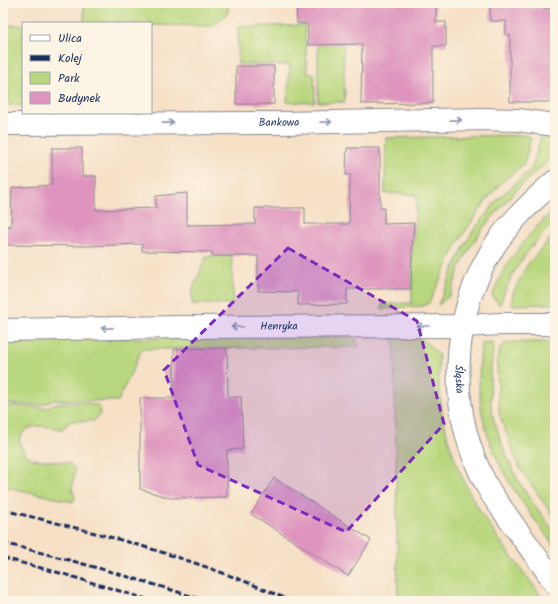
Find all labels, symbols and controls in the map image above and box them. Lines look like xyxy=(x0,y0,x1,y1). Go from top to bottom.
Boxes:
legend xyxy=(22,22,152,114)
text: Ulica xyxy=(58,29,82,48)
text: Kolej xyxy=(58,49,83,68)
text: Park xyxy=(58,69,80,88)
text: Budynek xyxy=(58,89,101,108)
street label: Bankowa xyxy=(259,114,300,132)
one-way arrow xyxy=(449,116,462,124)
one-way arrow xyxy=(319,118,332,126)
one-way arrow xyxy=(161,119,174,127)
street label: Henryka xyxy=(260,318,298,336)
one-way arrow xyxy=(417,322,430,330)
one-way arrow xyxy=(231,323,244,331)
one-way arrow xyxy=(101,324,114,332)
street label: Śląska xyxy=(449,365,468,394)

